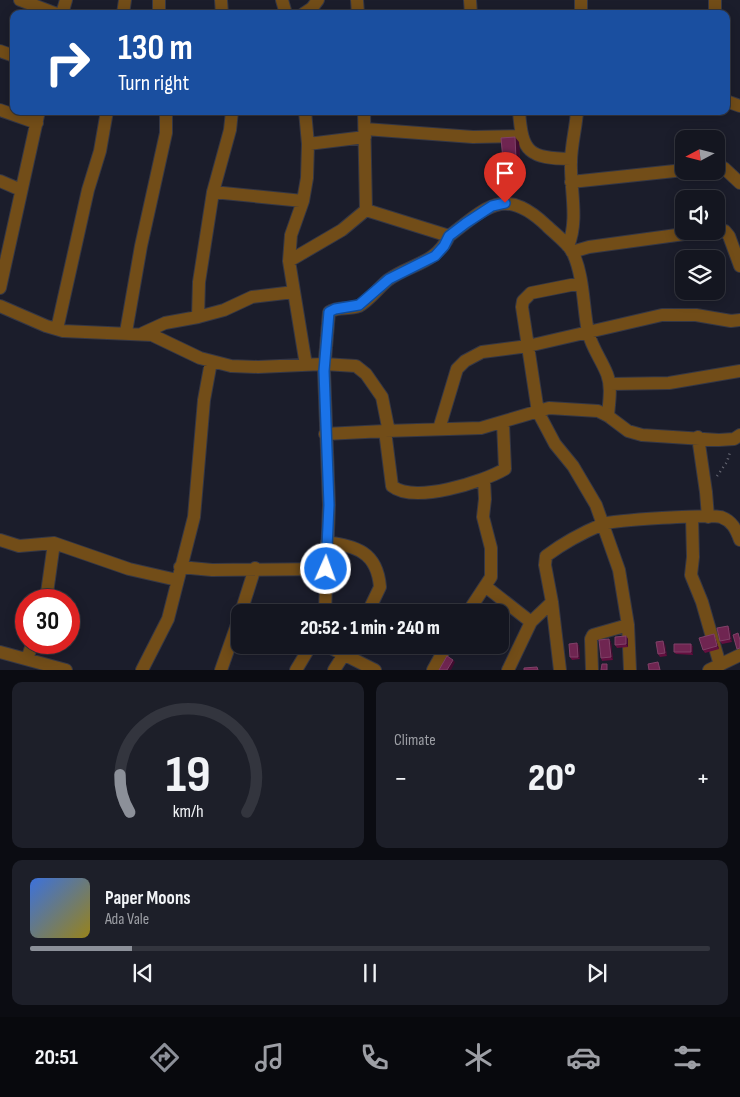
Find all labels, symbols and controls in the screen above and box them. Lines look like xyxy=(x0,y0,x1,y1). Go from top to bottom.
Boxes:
text: 130 m xyxy=(118,27,193,70)
icon: right xyxy=(35,30,100,95)
text: Turn right xyxy=(118,70,189,97)
north arrow xyxy=(675,130,725,180)
map controls xyxy=(675,130,725,300)
pin xyxy=(484,152,526,203)
icon: arrive xyxy=(491,159,519,187)
button: sound xyxy=(675,190,725,240)
button: layers xyxy=(675,250,725,300)
position arrow xyxy=(299,542,351,594)
speed limit sign: 30 xyxy=(15,589,80,654)
text: 20:52 · 1 min · 240 m xyxy=(300,617,440,640)
text: Climate xyxy=(394,731,436,750)
text: 19 xyxy=(165,744,211,807)
text: 20° xyxy=(528,756,576,801)
text: − xyxy=(394,762,408,795)
text: + xyxy=(696,762,710,795)
text: km/h xyxy=(173,801,203,822)
text: Paper Moons xyxy=(105,887,191,910)
text: Ada Vale xyxy=(105,910,149,929)
icon: previous xyxy=(129,959,157,987)
icon: pause xyxy=(356,959,384,987)
icon: next xyxy=(583,959,611,987)
icon: directions xyxy=(147,1040,182,1075)
icon: music xyxy=(252,1040,287,1075)
icon: phone xyxy=(357,1040,392,1075)
icon: climate xyxy=(461,1040,496,1075)
icon: car xyxy=(566,1040,601,1075)
icon: filters xyxy=(670,1040,705,1075)
text: 20:51 xyxy=(35,1044,78,1071)

